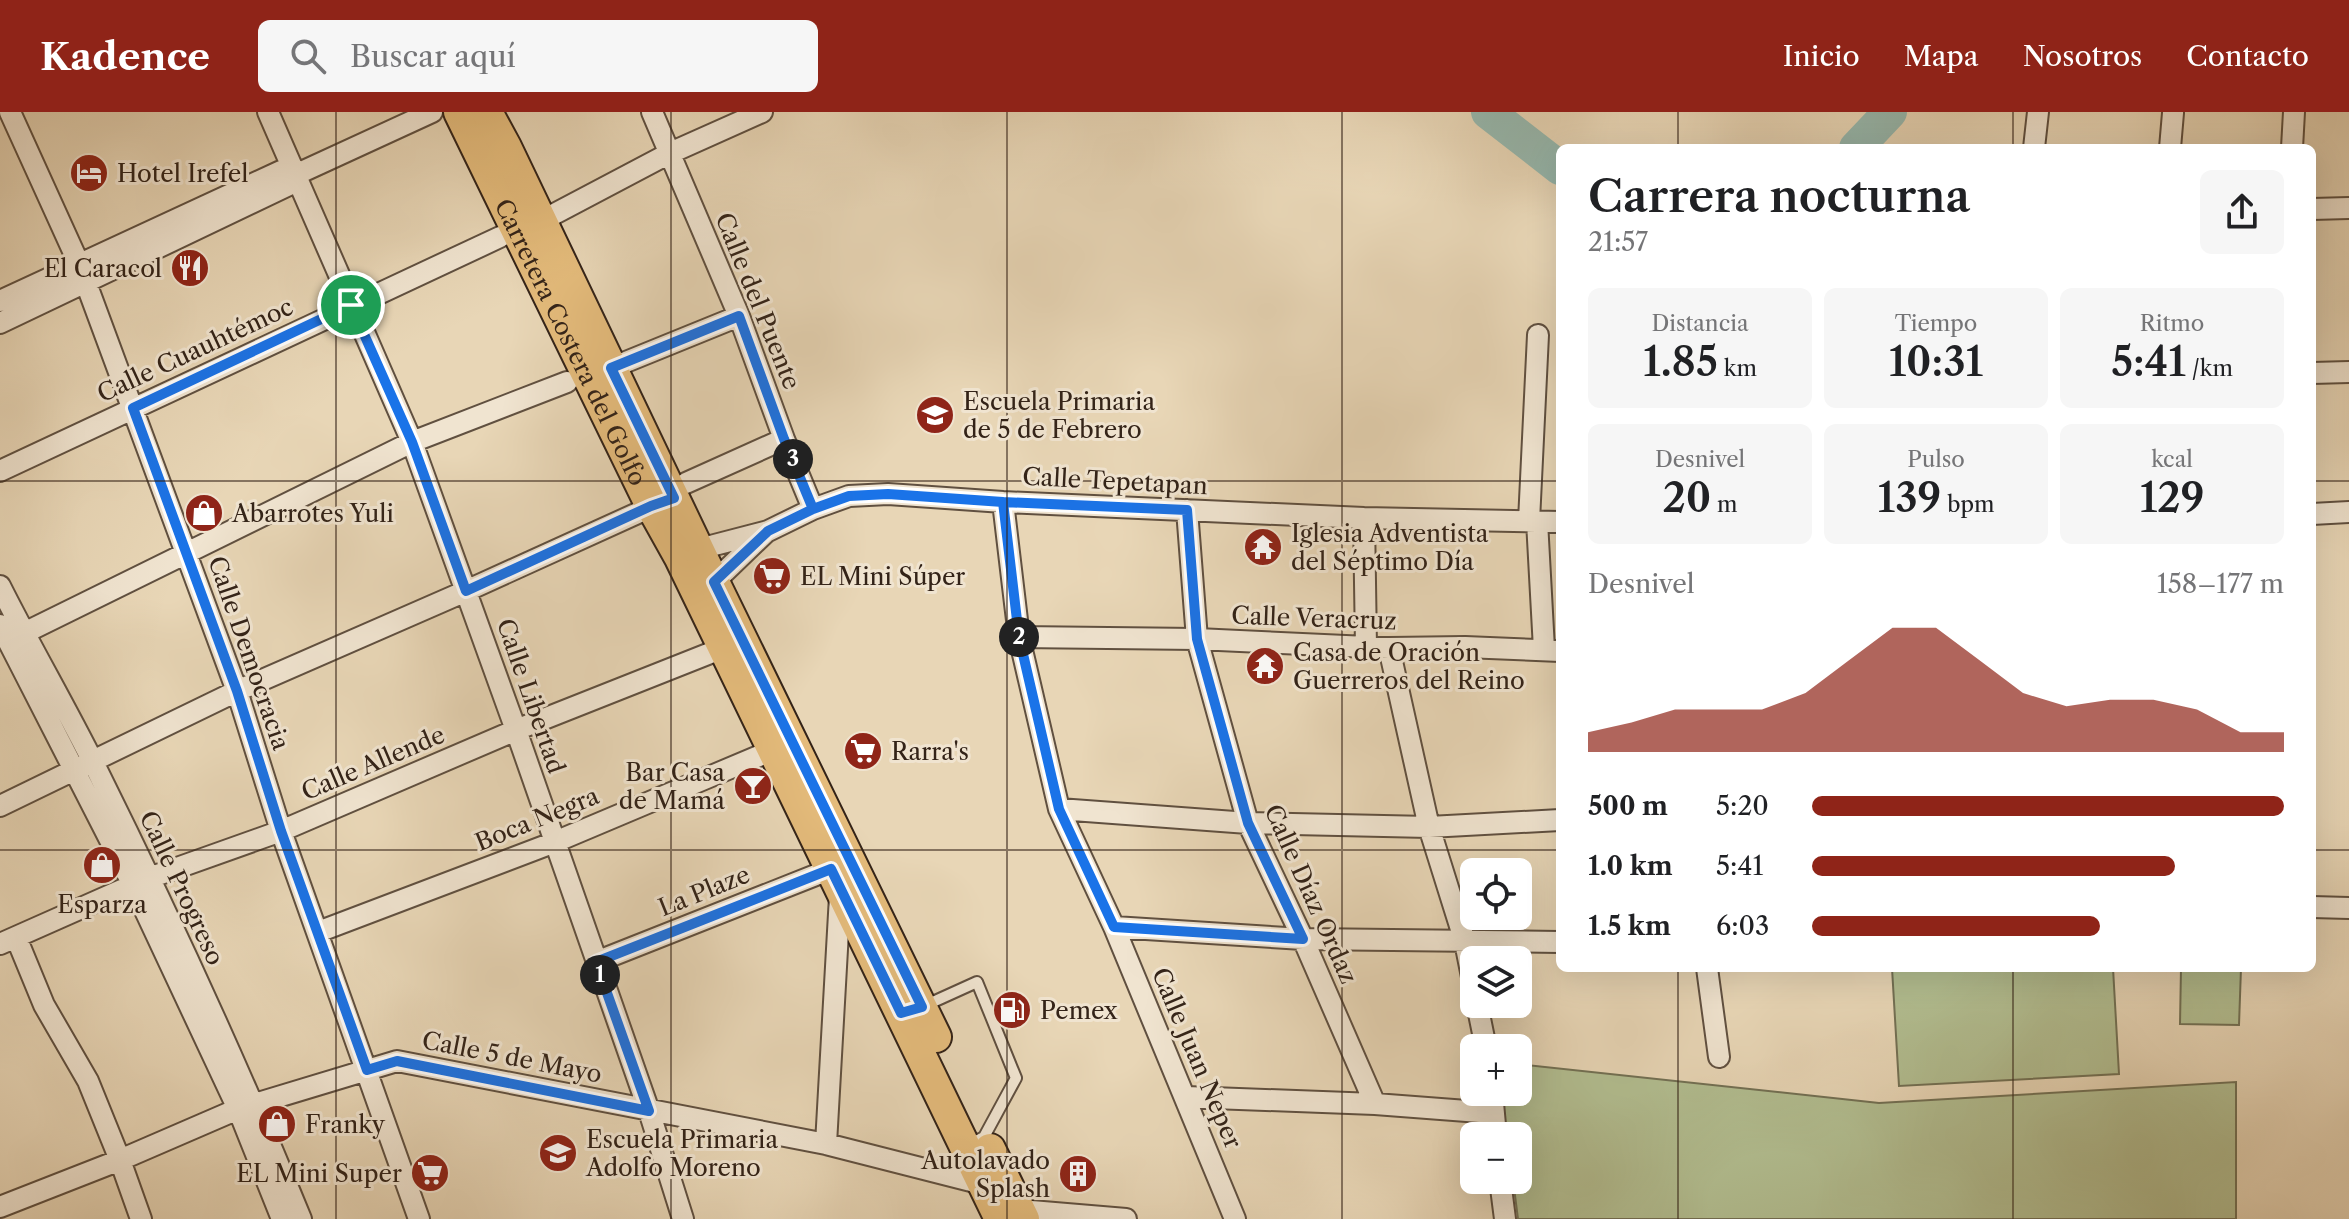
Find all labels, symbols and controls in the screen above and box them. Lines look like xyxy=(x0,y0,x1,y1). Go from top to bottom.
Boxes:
search box xyxy=(258,20,818,92)
text: Kadence xyxy=(40,33,210,80)
icon: search xyxy=(286,34,330,78)
text: Buscar aquí xyxy=(350,38,516,75)
text: Inicio xyxy=(1783,39,1860,73)
text: Mapa xyxy=(1904,39,1979,73)
text: Nosotros xyxy=(2023,39,2142,73)
text: Contacto xyxy=(2186,39,2309,73)
hotel icon: Hotel Irefel xyxy=(68,152,110,194)
place label: Hotel Irefel xyxy=(117,159,248,188)
text: Carrera nocturna xyxy=(1588,169,1970,223)
button: share xyxy=(2200,170,2284,254)
street label: Carretera Costera del Golfo xyxy=(489,194,653,490)
street label: Calle del Puente xyxy=(709,208,807,394)
text: 21:57 xyxy=(1588,226,1648,258)
restaurant icon: El Caracol xyxy=(169,247,211,289)
place label: El Caracol xyxy=(44,254,162,283)
pin xyxy=(317,271,385,339)
icon: arrive xyxy=(329,283,373,327)
street label: Calle Cuauhtémoc xyxy=(93,292,297,408)
text: Distancia xyxy=(1652,310,1749,337)
text: Tiempo xyxy=(1895,310,1977,337)
text: Ritmo xyxy=(2140,310,2204,337)
text: 1.85 xyxy=(1643,337,1718,386)
text: 10:31 xyxy=(1889,337,1983,386)
text: 5:41 xyxy=(2111,337,2186,386)
text: km xyxy=(1718,355,1757,382)
text: /km xyxy=(2186,355,2233,382)
place label: Escuela Primaria de 5 de Febrero xyxy=(963,387,1155,444)
school or university icon: Escuela Primaria de 5 de Febrero xyxy=(914,394,956,436)
pin: 3 xyxy=(773,439,813,479)
text: 3 xyxy=(787,445,799,472)
text: Desnivel xyxy=(1655,446,1745,473)
text: Pulso xyxy=(1907,446,1965,473)
text: kcal xyxy=(2151,446,2193,473)
street label: Calle Tepetapan xyxy=(1022,462,1208,500)
text: 20 xyxy=(1662,473,1711,522)
text: 139 xyxy=(1878,473,1941,522)
text: 129 xyxy=(2140,473,2204,522)
text: m xyxy=(1711,491,1738,518)
text: bpm xyxy=(1941,491,1994,518)
shop icon: Abarrotes Yuli xyxy=(183,492,225,534)
place label: Abarrotes Yuli xyxy=(231,499,394,528)
place label: Iglesia Adventista del Séptimo Día xyxy=(1291,519,1489,576)
temple icon: Iglesia Adventista del Séptimo Día xyxy=(1242,526,1284,568)
street label: Calle Democracia xyxy=(202,552,296,754)
supermarket icon: EL Mini Súper xyxy=(751,555,793,597)
place label: EL Mini Súper xyxy=(800,562,965,591)
text: Desnivel xyxy=(1588,568,1695,600)
text: 158–177 m xyxy=(2157,568,2284,600)
street label: Calle Veracruz xyxy=(1231,601,1397,635)
street label: Calle Libertad xyxy=(491,615,571,778)
pin: 2 xyxy=(999,617,1039,657)
text: 2 xyxy=(1013,623,1026,650)
place label: Casa de Oración Guerreros del Reino xyxy=(1293,638,1525,695)
temple icon: Casa de Oración Guerreros del Reino xyxy=(1244,645,1286,687)
street label: Calle Allende xyxy=(297,720,449,806)
supermarket icon: Rarra's xyxy=(842,730,884,772)
place label: Rarra's xyxy=(891,737,969,766)
place label: Bar Casa de Mamá xyxy=(619,758,725,815)
bar icon: Bar Casa de Mamá xyxy=(732,765,774,807)
street label: Boca Negra xyxy=(471,781,603,857)
text: 500 m xyxy=(1588,790,1668,822)
text: 5:20 xyxy=(1716,790,1769,822)
street label: Calle Díaz Ordaz xyxy=(1259,800,1363,988)
street label: Calle Progreso xyxy=(134,806,230,970)
shop icon: Esparza xyxy=(81,844,123,886)
text: 1.0 km xyxy=(1588,850,1673,882)
text: 5:41 xyxy=(1716,850,1763,882)
map controls xyxy=(1460,858,1532,1194)
button: locate xyxy=(1460,858,1532,930)
street label: La Plaze xyxy=(654,860,754,922)
place label: Esparza xyxy=(57,890,147,919)
text: 1.5 km xyxy=(1588,910,1671,942)
text: 6:03 xyxy=(1716,910,1769,942)
button: layers xyxy=(1460,946,1532,1018)
pin: 1 xyxy=(580,955,620,995)
text: 1 xyxy=(595,961,605,988)
street label: Calle Juan Neper xyxy=(1146,963,1248,1153)
fuel station icon: Pemex xyxy=(991,989,1033,1031)
place label: Pemex xyxy=(1040,996,1117,1025)
street label: Calle 5 de Mayo xyxy=(420,1025,604,1089)
button: + xyxy=(1460,1034,1532,1106)
shop icon: Franky xyxy=(256,1103,298,1145)
place label: Franky xyxy=(305,1110,386,1139)
button: − xyxy=(1460,1122,1532,1194)
place label: Escuela Primaria Adolfo Moreno xyxy=(585,1125,778,1182)
school or university icon: Escuela Primaria Adolfo Moreno xyxy=(537,1132,579,1174)
place label: Autolavado Splash xyxy=(920,1146,1050,1203)
supermarket icon: EL Mini Super xyxy=(409,1152,451,1194)
building icon: Autolavado Splash xyxy=(1057,1153,1099,1195)
place label: EL Mini Super xyxy=(236,1159,402,1188)

